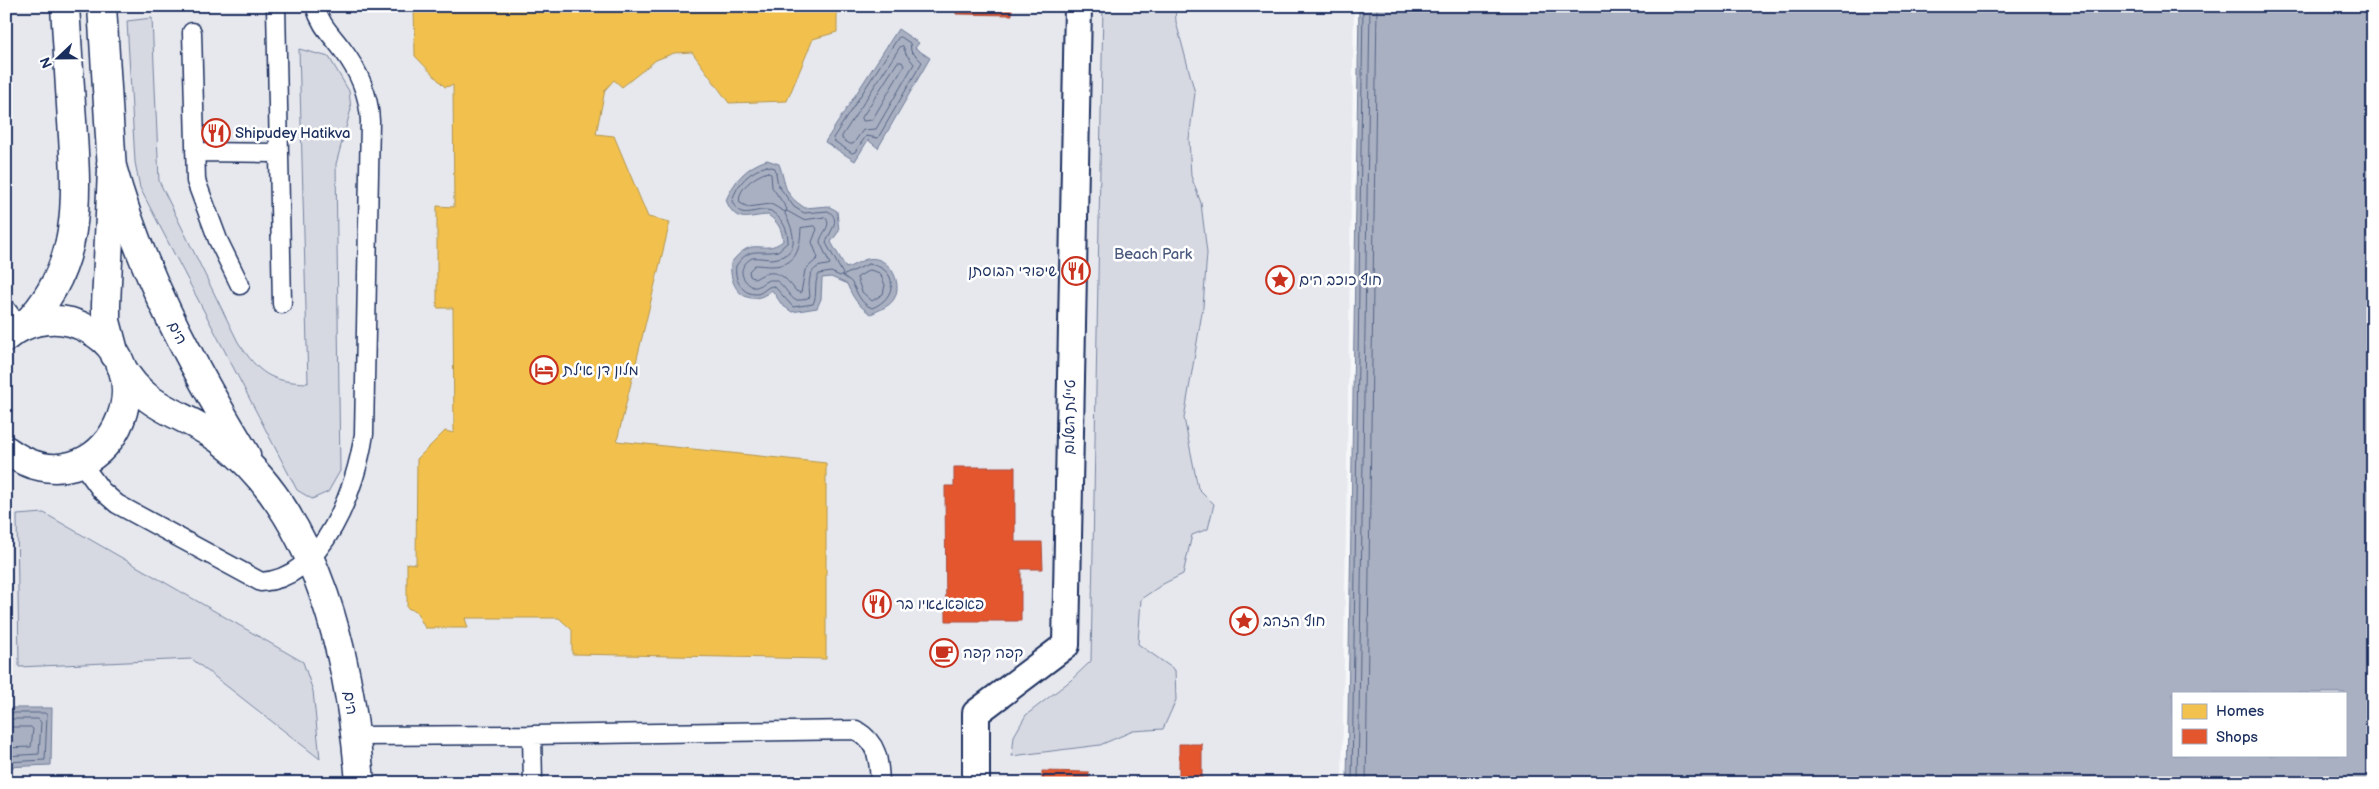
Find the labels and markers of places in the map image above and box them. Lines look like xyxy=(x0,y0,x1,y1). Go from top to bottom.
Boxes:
restaurant icon: Shipudey Hatikva xyxy=(201,118,231,148)
place label: Shipudey Hatikva xyxy=(235,124,350,143)
restaurant icon: שיפודי הבוסתן xyxy=(1061,256,1091,286)
place label: שיפודי הבוסתן xyxy=(968,262,1057,281)
place icon: חוף כוכב הים xyxy=(1265,265,1295,295)
place label: חוף כוכב הים xyxy=(1299,271,1382,290)
hotel icon: מלון דן אילת xyxy=(529,355,559,385)
place label: מלון דן אילת xyxy=(562,361,639,380)
restaurant icon: פאפאגאיו בר xyxy=(862,589,892,619)
place label: פאפאגאיו בר xyxy=(896,595,984,614)
place icon: חוף הזהב xyxy=(1229,606,1259,636)
place label: חוף הזהב xyxy=(1263,612,1325,631)
cafe icon: קפה קפה xyxy=(929,638,959,668)
place label: קפה קפה xyxy=(963,644,1024,663)

